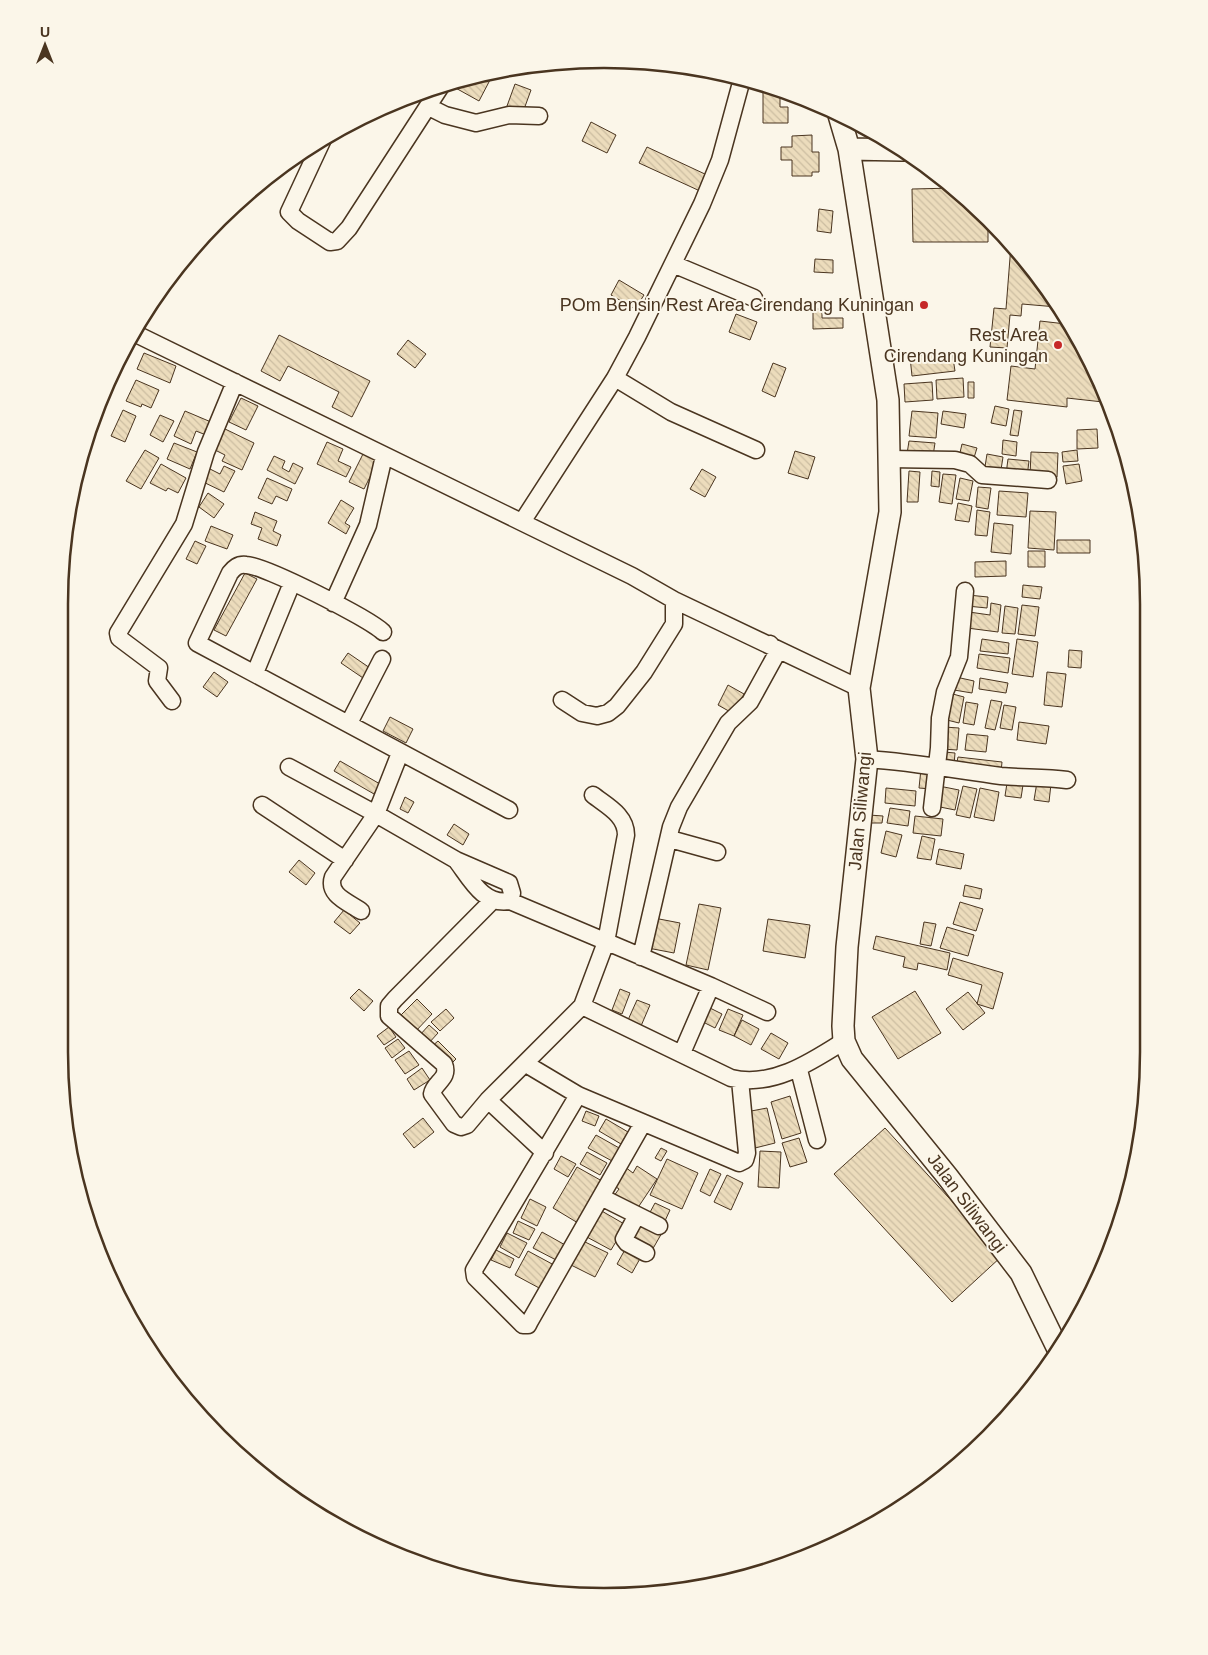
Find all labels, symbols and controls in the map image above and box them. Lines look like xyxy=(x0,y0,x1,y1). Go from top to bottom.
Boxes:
north arrow xyxy=(20,20,70,70)
text: U xyxy=(40,24,50,40)
place label: POm Bensin Rest Area Cirendang Kuningan xyxy=(560,295,914,315)
marker: POm Bensin Rest Area Cirendang Kuningan xyxy=(918,299,930,311)
place label: Rest Area Cirendang Kuningan xyxy=(884,325,1049,366)
marker: Rest Area Cirendang Kuningan xyxy=(1052,339,1064,351)
street label: Jalan Siliwangi xyxy=(845,751,875,871)
street label: Jalan Siliwangi xyxy=(923,1149,1011,1257)

